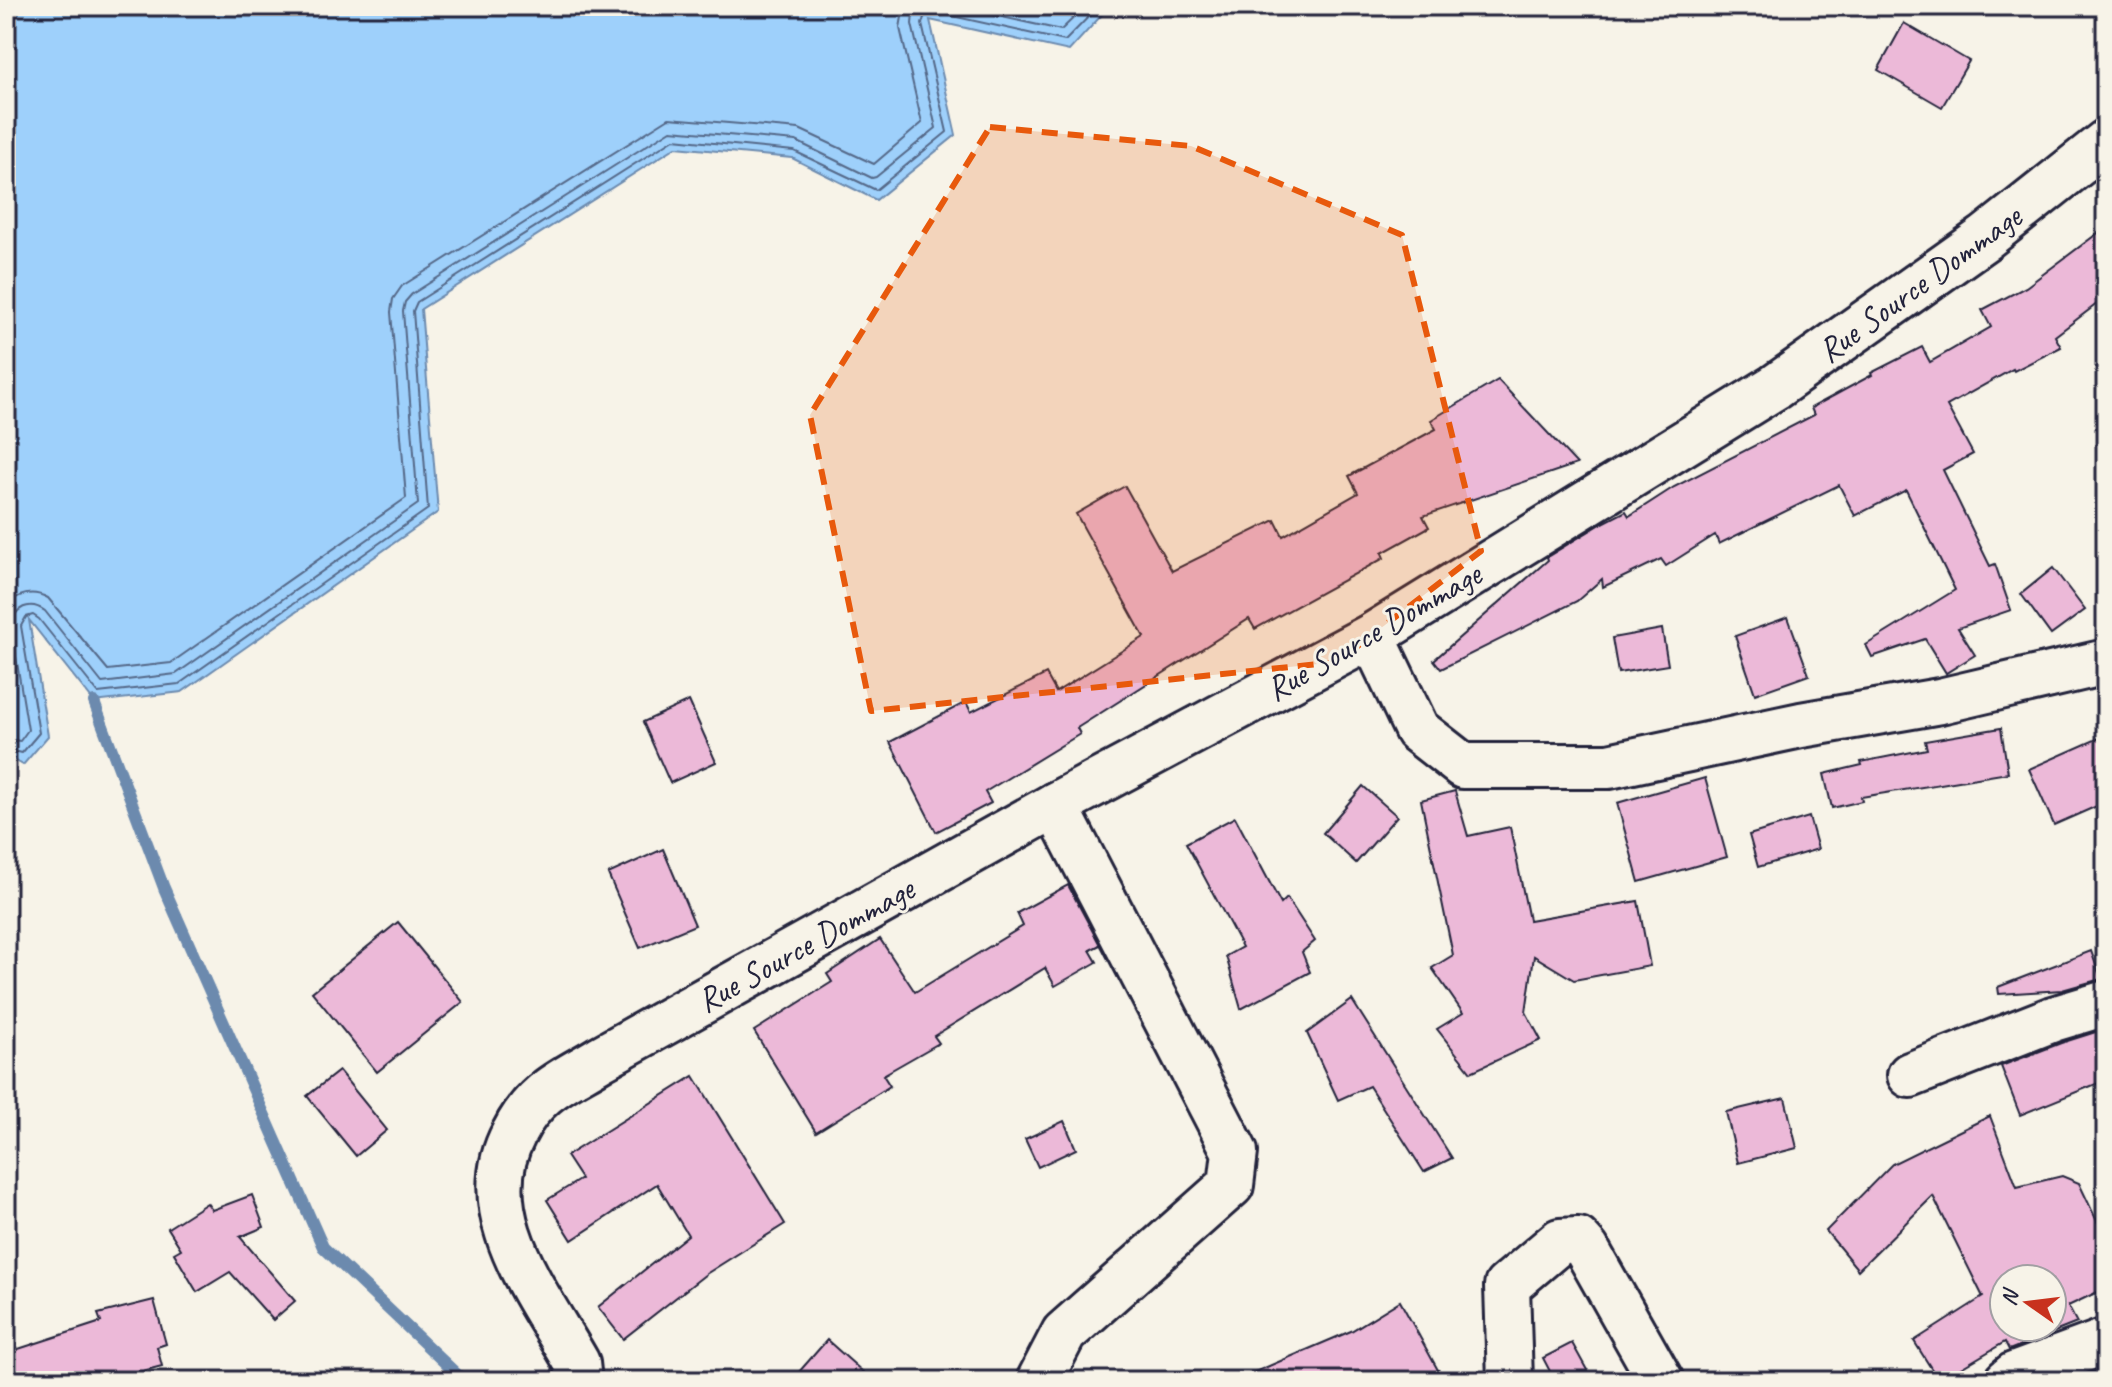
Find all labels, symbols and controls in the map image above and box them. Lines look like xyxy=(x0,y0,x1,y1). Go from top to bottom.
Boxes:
street label: Rue Source Dommage xyxy=(1809,194,2031,372)
street label: Rue Source Dommage xyxy=(1258,551,1490,710)
street label: Rue Source Dommage xyxy=(689,866,923,1022)
north arrow xyxy=(1988,1263,2068,1343)
text: N xyxy=(1994,1285,2026,1308)

